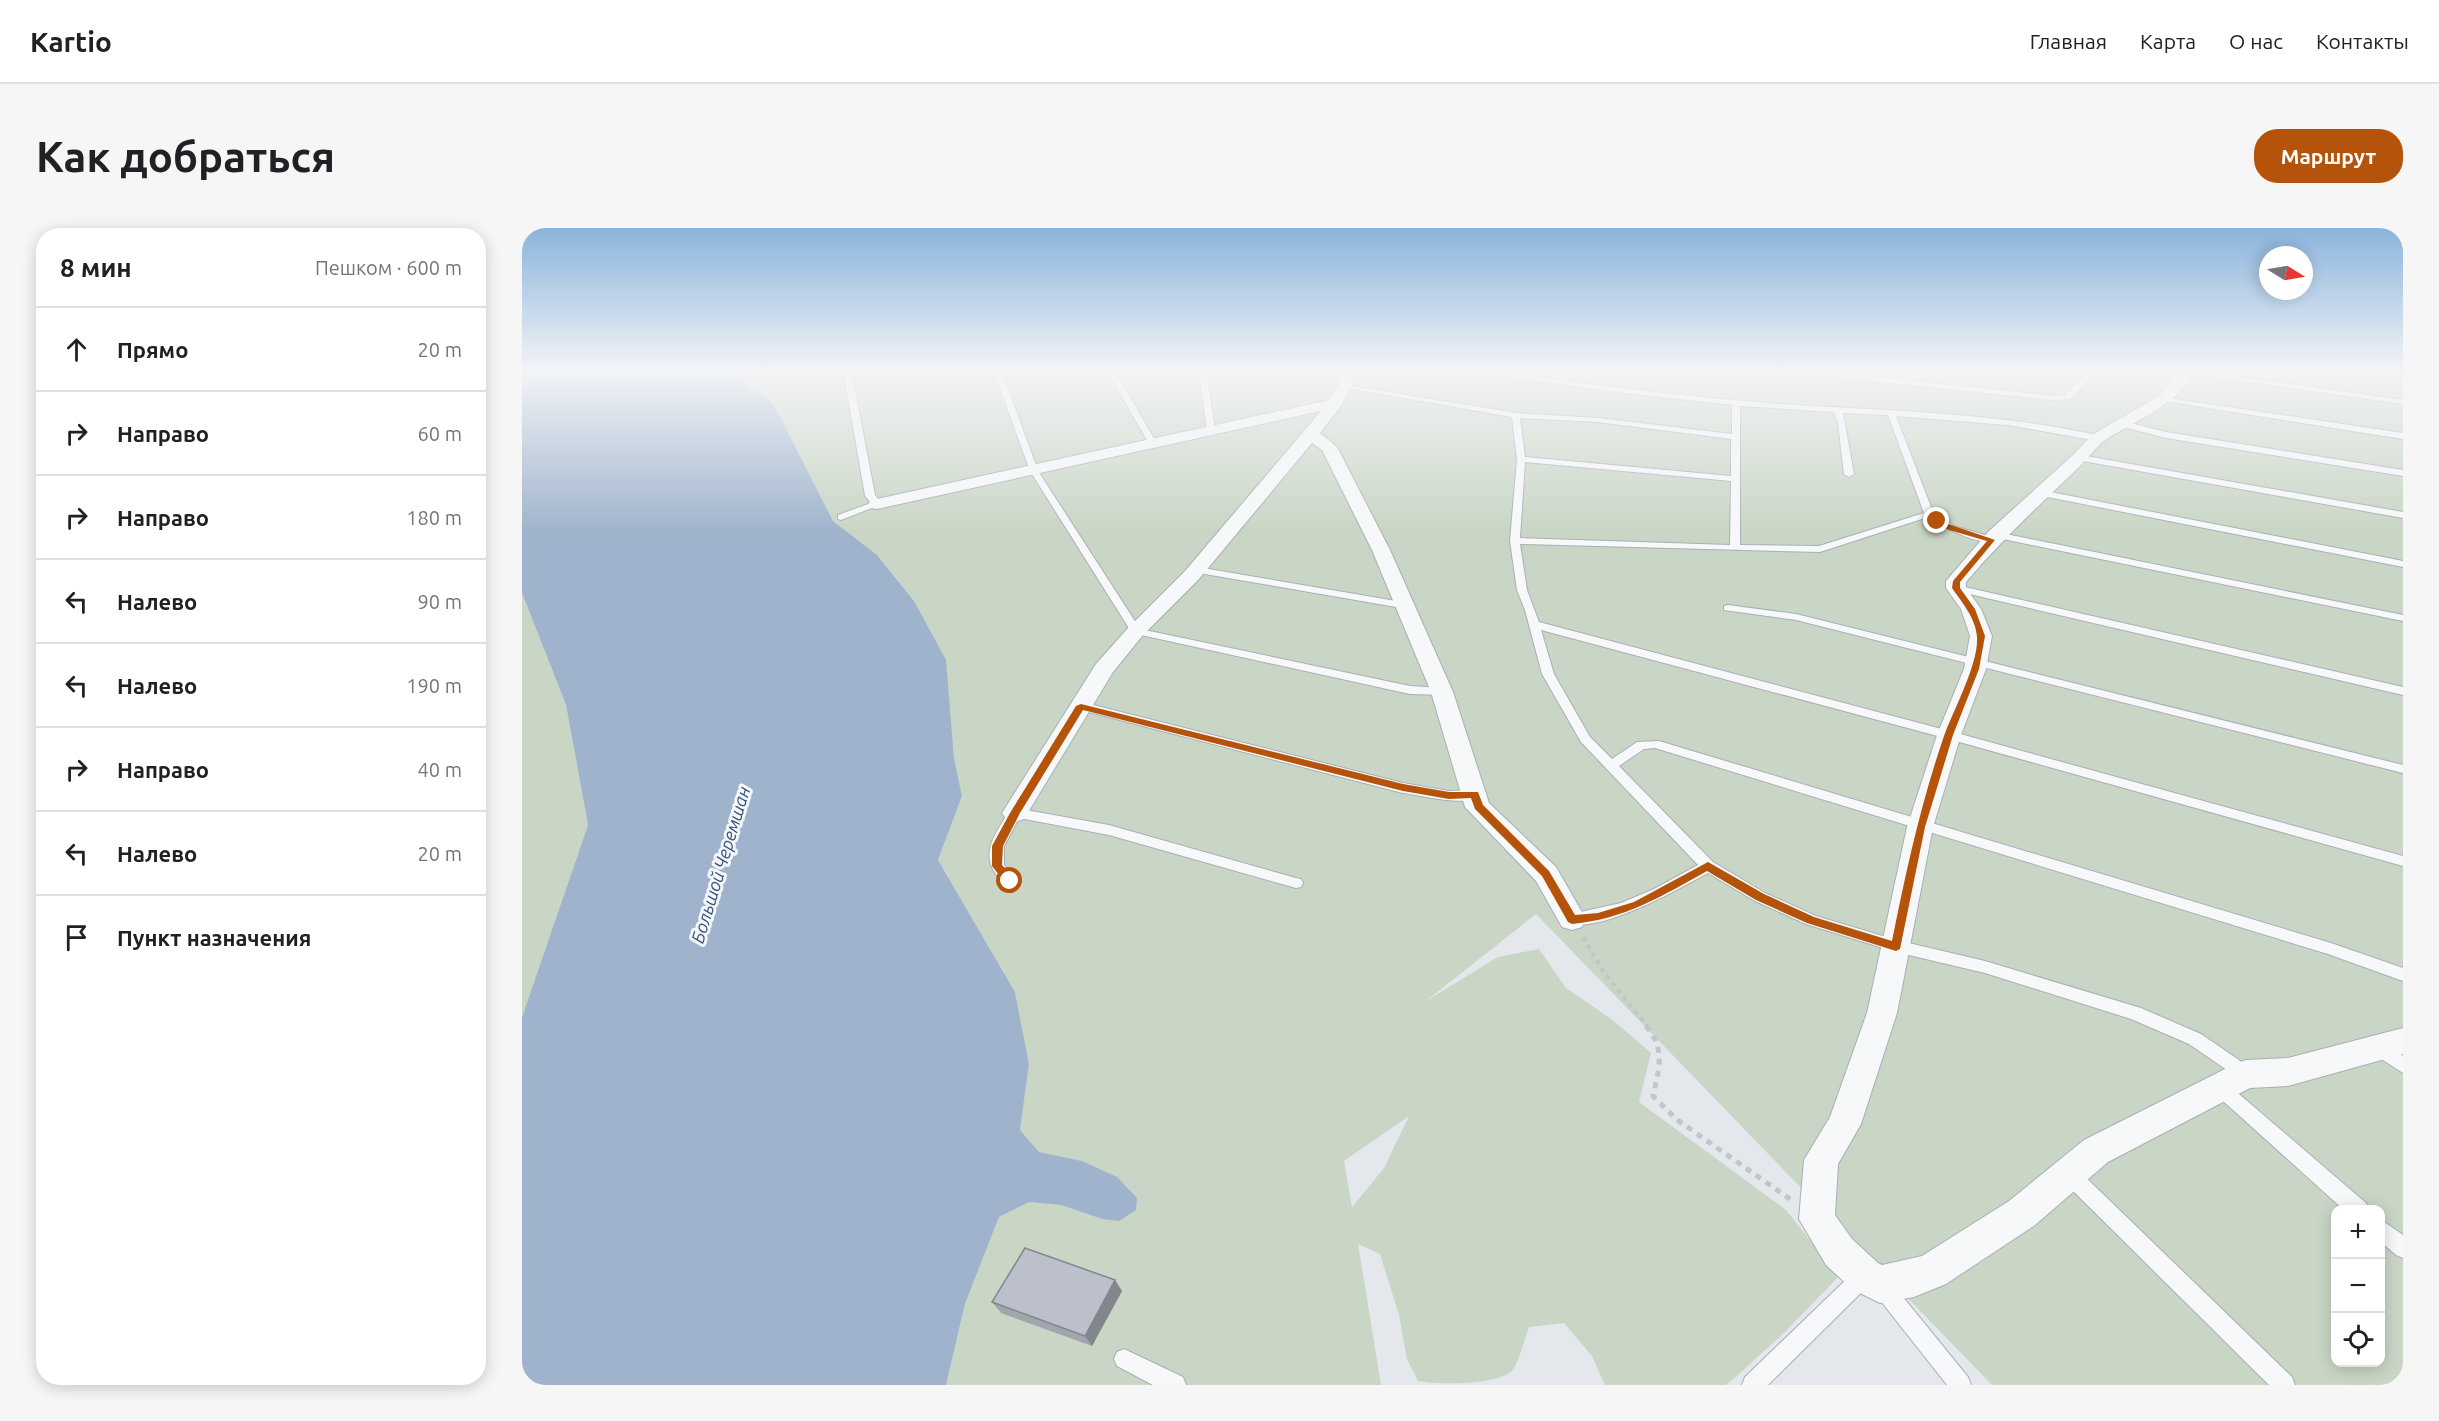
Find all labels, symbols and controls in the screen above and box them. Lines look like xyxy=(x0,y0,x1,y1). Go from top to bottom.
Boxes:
text: Kartio xyxy=(30,26,112,57)
text: Главная xyxy=(2030,29,2107,53)
text: Карта xyxy=(2140,29,2196,53)
text: О нас xyxy=(2229,29,2283,53)
text: Контакты xyxy=(2316,29,2409,53)
button: Маршрут xyxy=(2254,129,2403,183)
text: Как добраться xyxy=(36,133,335,180)
north arrow xyxy=(2259,246,2313,300)
text: 8 мин xyxy=(60,253,132,282)
text: Пешком · 600 m xyxy=(315,256,462,279)
icon: ahead xyxy=(60,333,93,366)
text: Прямо xyxy=(117,337,188,362)
text: 20 m xyxy=(418,338,462,361)
icon: right xyxy=(60,417,93,450)
text: Направо xyxy=(117,421,209,446)
text: 60 m xyxy=(418,422,462,445)
icon: right xyxy=(60,501,93,534)
text: Направо xyxy=(117,505,209,530)
text: 180 m xyxy=(406,506,462,529)
route end xyxy=(1923,507,1949,533)
icon: left xyxy=(60,585,93,618)
text: Налево xyxy=(117,589,197,614)
text: 90 m xyxy=(418,590,462,613)
icon: left xyxy=(60,669,93,702)
text: Налево xyxy=(117,673,197,698)
text: 190 m xyxy=(406,674,462,697)
icon: right xyxy=(60,753,93,786)
text: Направо xyxy=(117,757,209,782)
text: 40 m xyxy=(418,758,462,781)
water label: Большой Черемшан xyxy=(687,784,753,945)
icon: left xyxy=(60,837,93,870)
text: Налево xyxy=(117,841,197,866)
text: 20 m xyxy=(418,842,462,865)
route start xyxy=(996,867,1022,893)
icon: arrive xyxy=(60,921,93,954)
text: Пункт назначения xyxy=(117,925,311,950)
map controls xyxy=(2331,1205,2385,1367)
button: + xyxy=(2331,1205,2385,1259)
button: − xyxy=(2331,1259,2385,1313)
button: locate xyxy=(2331,1313,2385,1367)

